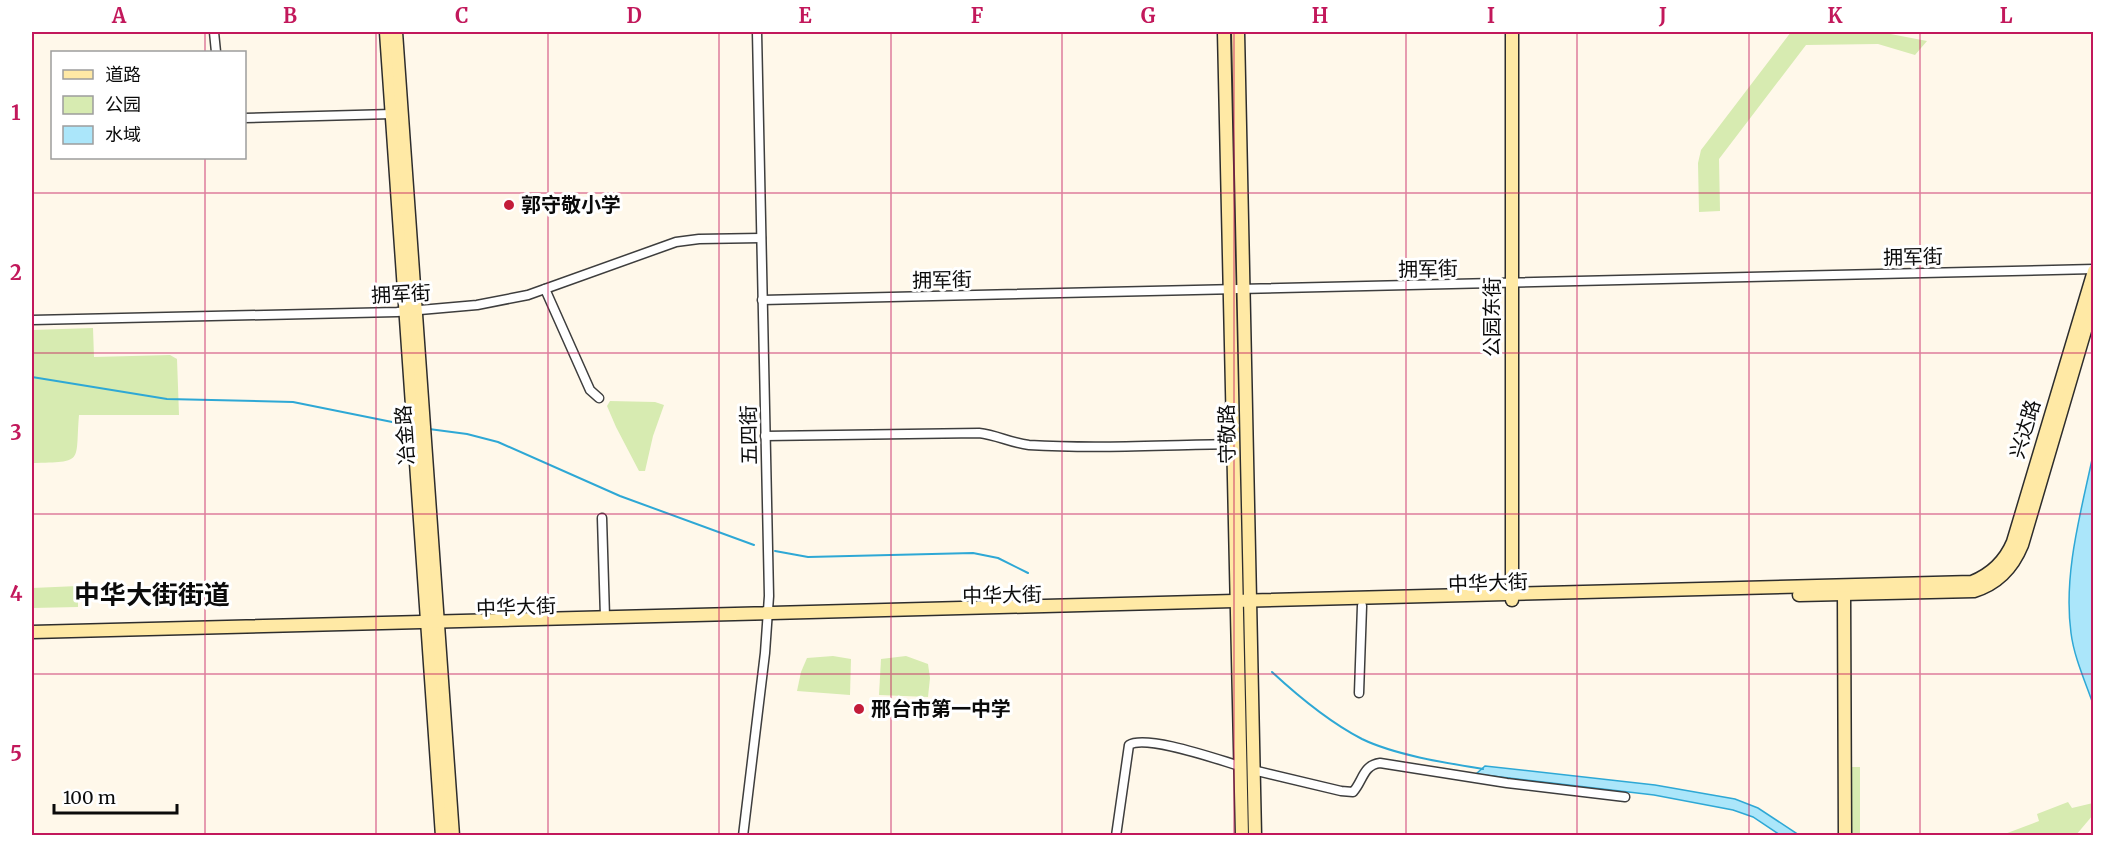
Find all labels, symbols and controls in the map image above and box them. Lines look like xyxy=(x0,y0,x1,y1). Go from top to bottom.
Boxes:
text: A xyxy=(111,3,127,28)
text: B xyxy=(283,3,297,28)
text: C xyxy=(455,3,469,28)
text: D xyxy=(626,3,642,28)
text: E xyxy=(798,3,812,28)
text: F xyxy=(971,3,984,28)
text: G xyxy=(1141,3,1156,28)
text: H xyxy=(1312,3,1328,28)
text: I xyxy=(1487,3,1495,28)
text: J xyxy=(1658,3,1667,28)
text: K xyxy=(1828,3,1843,28)
text: L xyxy=(2000,3,2013,28)
legend xyxy=(51,51,246,159)
text: 道路 xyxy=(105,63,141,86)
text: 公园 xyxy=(105,93,141,116)
text: 1 xyxy=(11,100,21,125)
text: 水域 xyxy=(105,123,141,146)
place label: 郭守敬小学 xyxy=(521,192,621,217)
marker: 郭守敬小学 xyxy=(502,198,516,212)
street label: 拥军街 xyxy=(1883,243,1943,270)
street label: 拥军街 xyxy=(1398,255,1458,282)
text: 2 xyxy=(10,260,22,285)
street label: 拥军街 xyxy=(912,266,972,293)
street label: 公园东街 xyxy=(1479,277,1504,357)
street label: 拥军街 xyxy=(370,279,432,308)
street label: 兴达路 xyxy=(2004,397,2045,461)
street label: 冶金路 xyxy=(390,404,419,466)
street label: 守敬路 xyxy=(1213,404,1240,464)
street label: 五四街 xyxy=(735,405,762,465)
text: 3 xyxy=(10,420,22,445)
street label: 中华大街 xyxy=(1448,569,1528,596)
district label: 中华大街街道 xyxy=(74,578,230,611)
text: 4 xyxy=(10,581,23,606)
street label: 中华大街 xyxy=(962,581,1042,608)
street label: 中华大街 xyxy=(476,593,556,620)
place label: 邢台市第一中学 xyxy=(871,696,1011,721)
marker: 邢台市第一中学 xyxy=(852,702,866,716)
text: 5 xyxy=(10,741,22,766)
scale bar xyxy=(54,777,177,815)
text: 100 m xyxy=(63,786,116,809)

